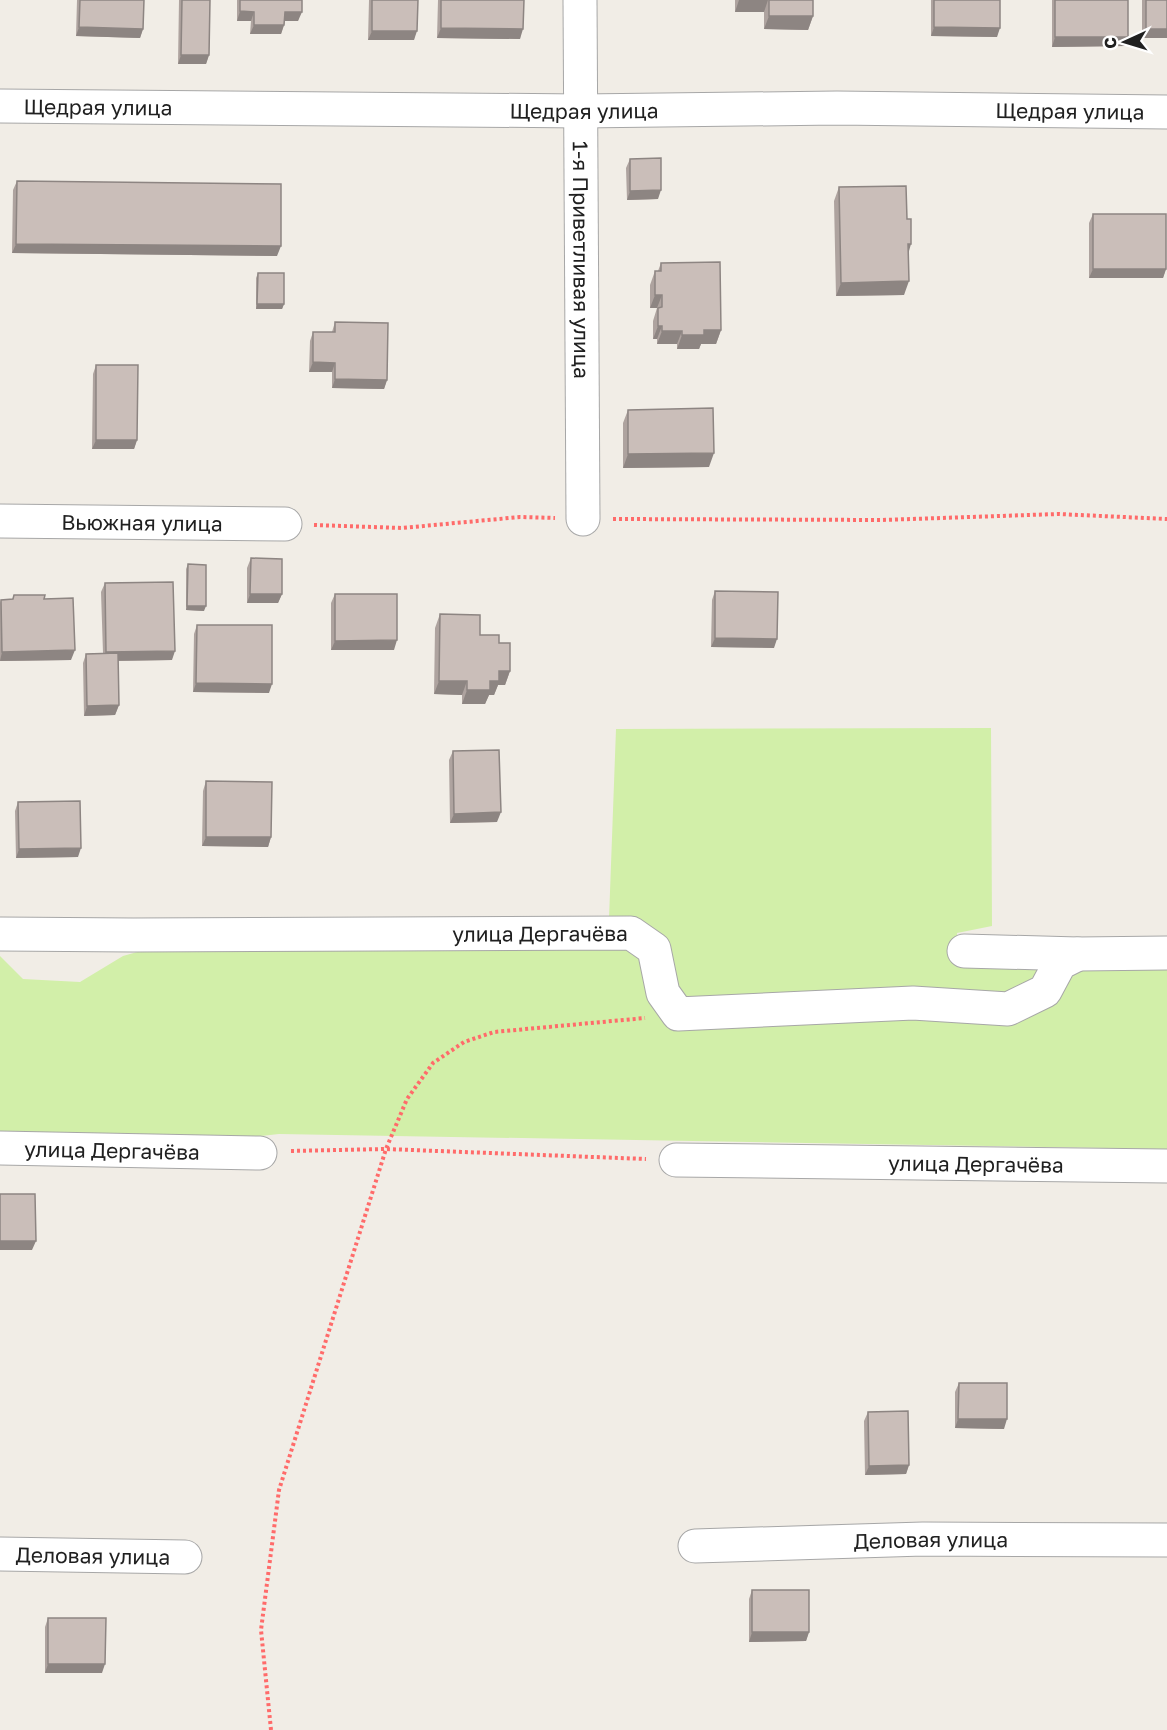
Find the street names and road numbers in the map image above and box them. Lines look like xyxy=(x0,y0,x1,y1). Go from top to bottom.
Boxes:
street label: Щедрая улица xyxy=(23,93,173,120)
street label: Щедрая улица xyxy=(509,97,659,124)
street label: Щедрая улица xyxy=(995,97,1145,125)
street label: 1-я Приветливая улица xyxy=(568,141,595,379)
street label: Вьюжная улица xyxy=(61,509,223,536)
street label: улица Дергачёва xyxy=(452,920,628,947)
street label: улица Дергачёва xyxy=(24,1135,200,1165)
street label: улица Дергачёва xyxy=(888,1150,1064,1178)
street label: Деловая улица xyxy=(853,1526,1008,1554)
street label: Деловая улица xyxy=(16,1541,170,1570)

